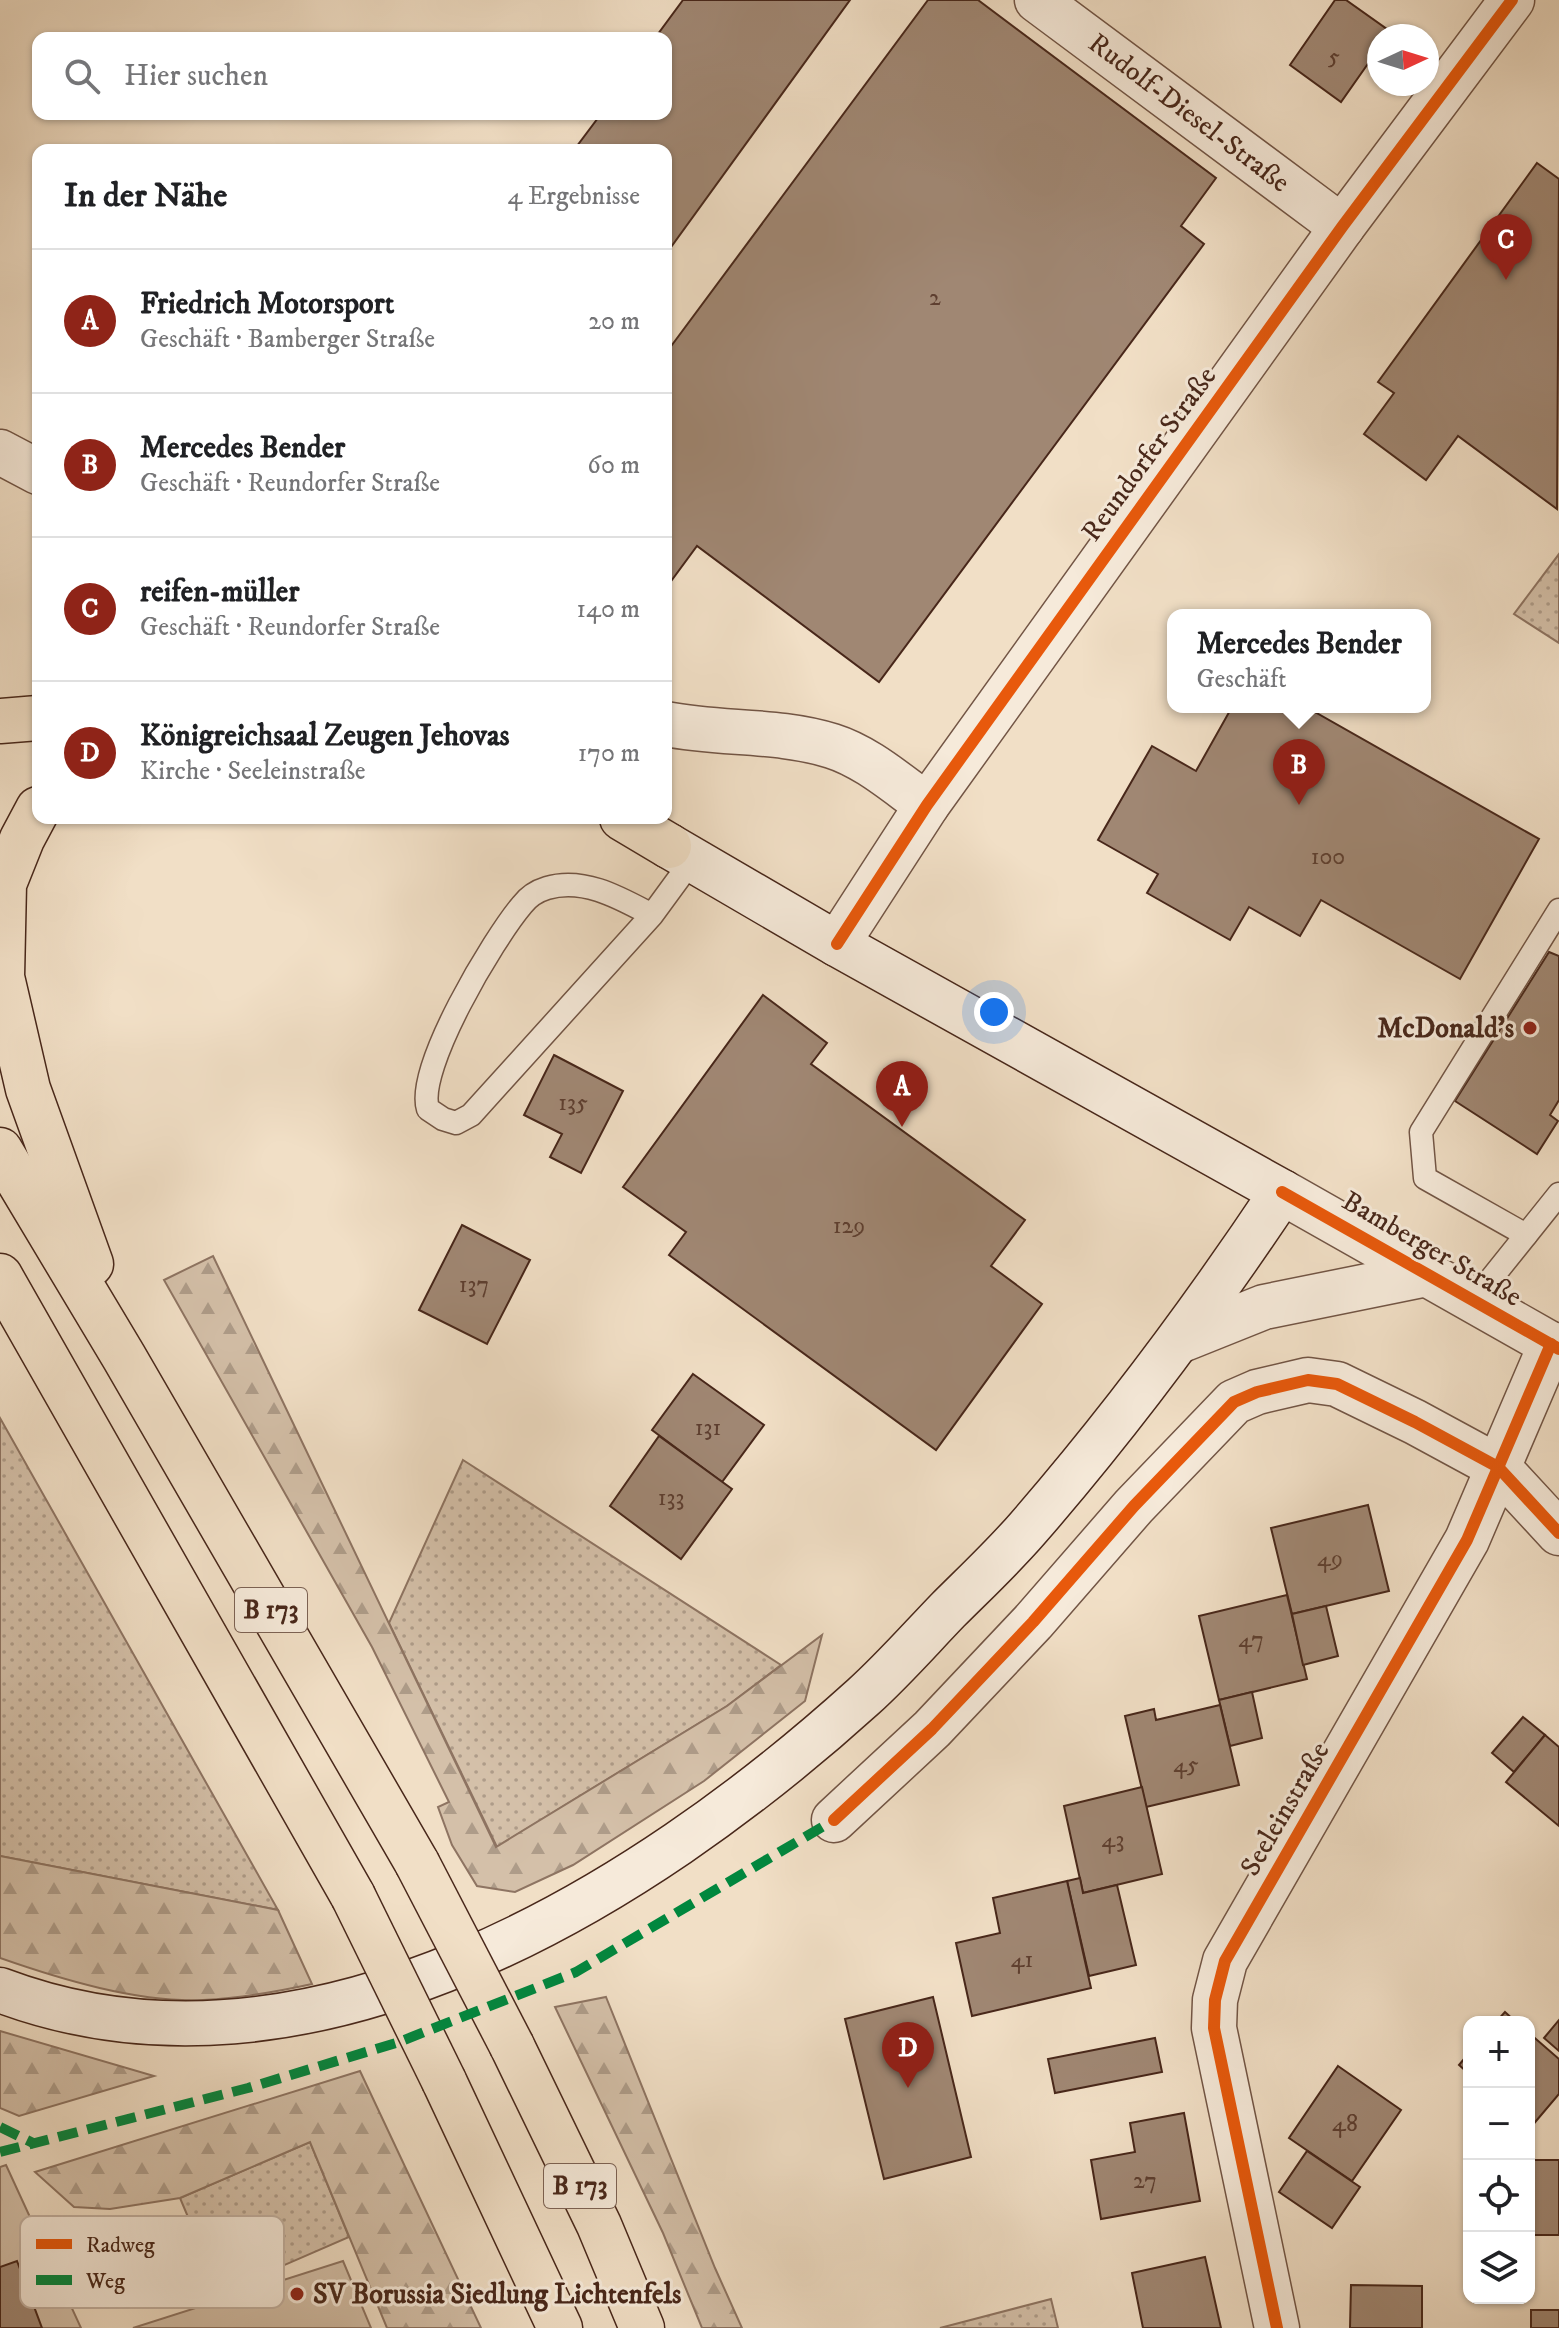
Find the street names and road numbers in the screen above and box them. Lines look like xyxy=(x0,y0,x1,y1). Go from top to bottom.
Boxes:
street label: Rudolf-Diesel-Straße xyxy=(1081,26,1297,200)
street label: Reundorfer Straße xyxy=(1074,360,1224,548)
street label: Bamberger Straße xyxy=(1336,1183,1528,1315)
road number: B 173 xyxy=(235,1588,307,1632)
street label: Seeleinstraße xyxy=(1233,1736,1337,1882)
road number: B 173 xyxy=(544,2164,616,2208)

